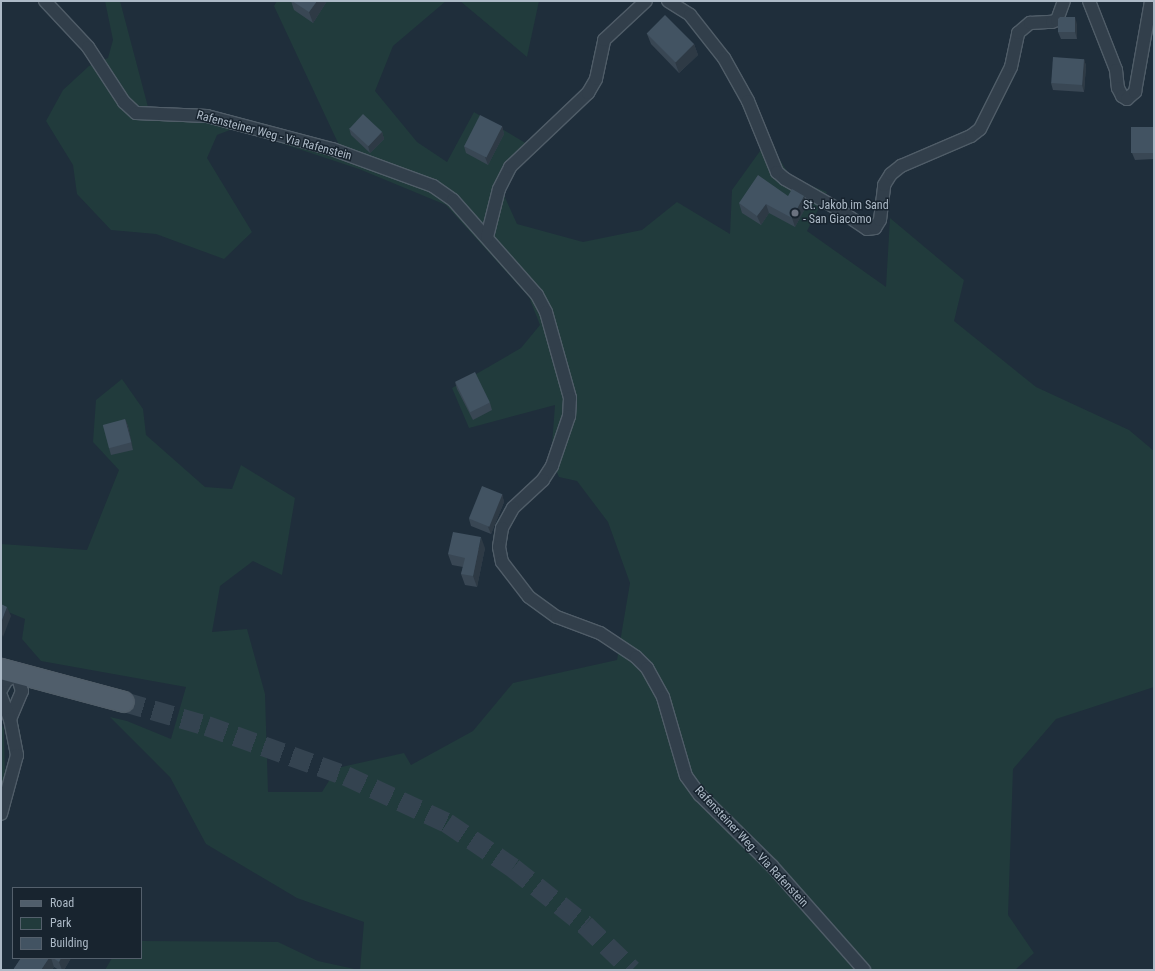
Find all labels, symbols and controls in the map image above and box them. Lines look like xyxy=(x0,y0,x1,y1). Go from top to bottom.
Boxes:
street label: Rafensteiner Weg - Via Rafenstein xyxy=(195,108,353,164)
place label: St. Jakob im Sand - San Giacomo xyxy=(803,199,889,227)
marker: St. Jakob im Sand - San Giacomo xyxy=(790,208,800,218)
street label: Rafensteiner Weg - Via Rafenstein xyxy=(691,784,811,910)
legend xyxy=(12,887,142,959)
text: Road xyxy=(50,896,74,910)
text: Park xyxy=(50,916,71,930)
text: Building xyxy=(50,936,88,950)

